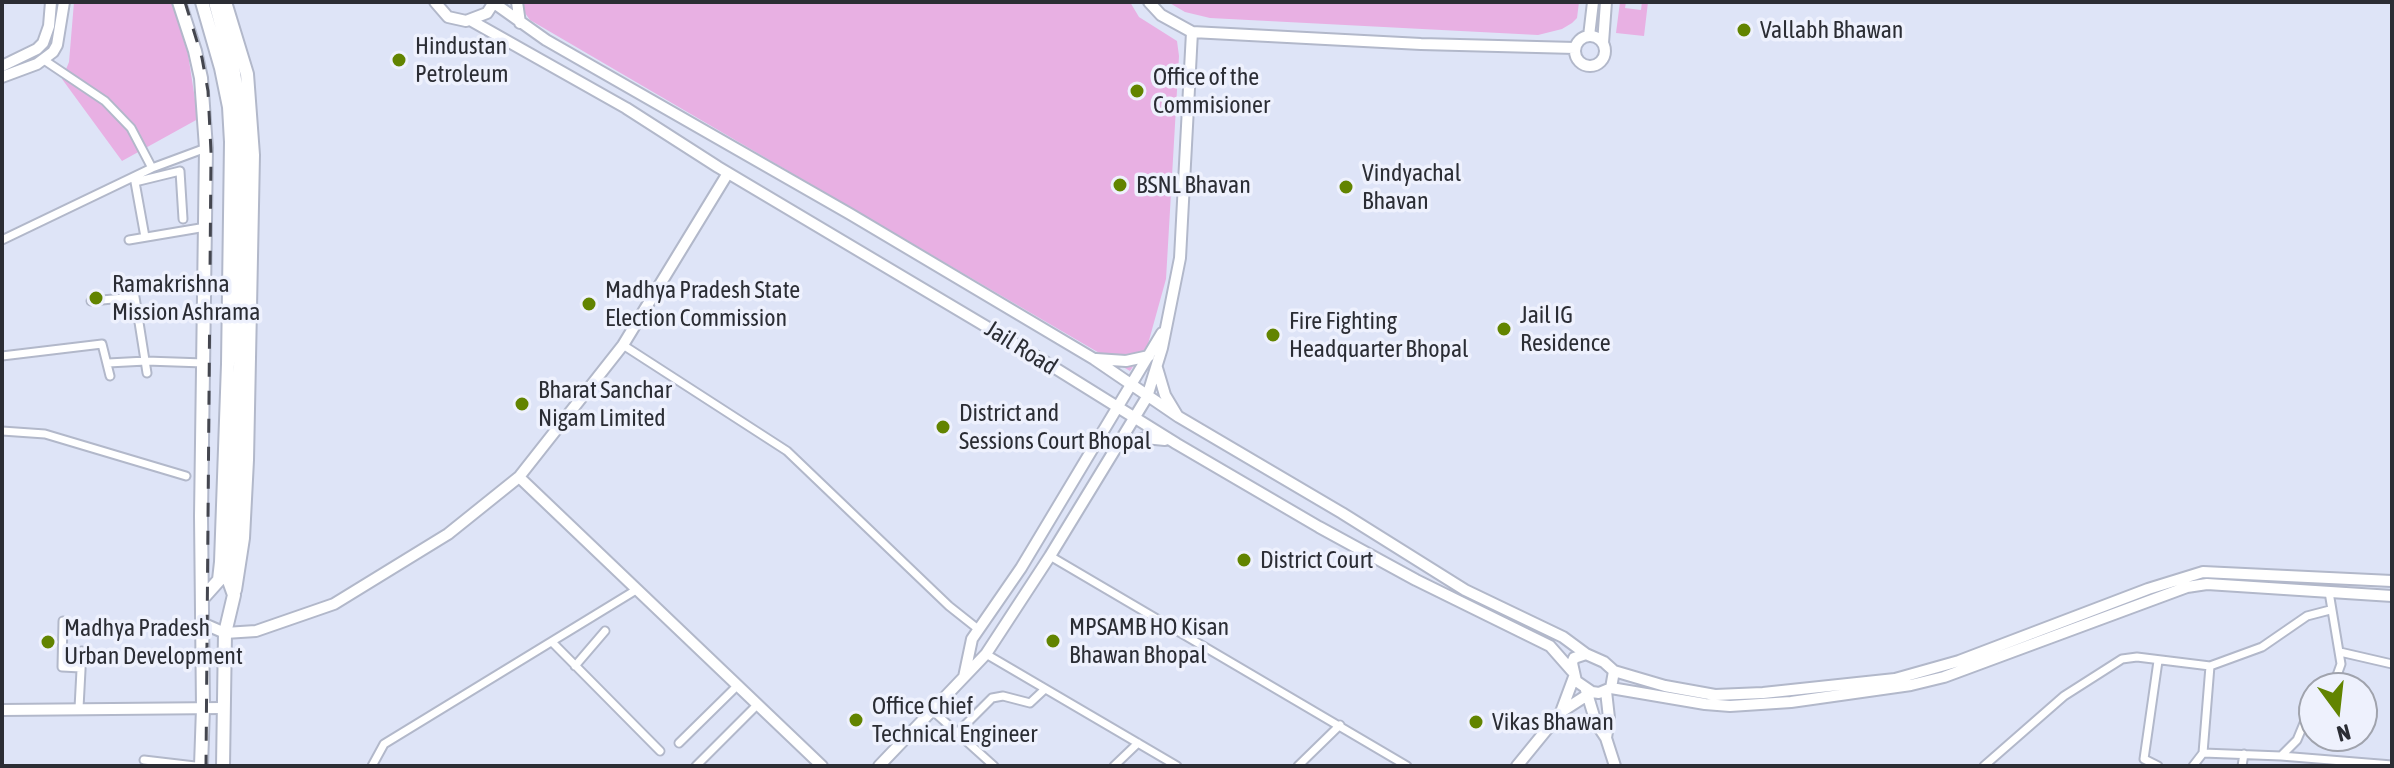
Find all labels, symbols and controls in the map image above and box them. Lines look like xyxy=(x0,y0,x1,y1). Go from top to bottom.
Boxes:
place label: Vallabh Bhawan xyxy=(1760,16,1903,44)
marker: Vallabh Bhawan xyxy=(1735,21,1753,39)
place label: Hindustan Petroleum xyxy=(415,32,509,88)
marker: Hindustan Petroleum xyxy=(390,51,408,69)
place label: Office of the Commisioner xyxy=(1153,63,1270,119)
marker: Office of the Commisioner xyxy=(1128,82,1146,100)
place label: Vindyachal Bhavan xyxy=(1362,159,1461,215)
place label: BSNL Bhavan xyxy=(1136,171,1251,199)
marker: BSNL Bhavan xyxy=(1111,176,1129,194)
marker: Vindyachal Bhavan xyxy=(1337,178,1355,196)
place label: Ramakrishna Mission Ashrama xyxy=(112,270,260,326)
place label: Madhya Pradesh State Election Commission xyxy=(605,276,800,332)
marker: Ramakrishna Mission Ashrama xyxy=(87,289,105,307)
marker: Madhya Pradesh State Election Commission xyxy=(580,295,598,313)
place label: Jail IG Residence xyxy=(1520,301,1611,357)
place label: Fire Fighting Headquarter Bhopal xyxy=(1289,307,1468,363)
street label: Jail Road xyxy=(980,315,1062,381)
marker: Jail IG Residence xyxy=(1495,320,1513,338)
marker: Fire Fighting Headquarter Bhopal xyxy=(1264,326,1282,344)
place label: Bharat Sanchar Nigam Limited xyxy=(538,376,672,432)
marker: Bharat Sanchar Nigam Limited xyxy=(513,395,531,413)
place label: District and Sessions Court Bhopal xyxy=(959,399,1151,455)
marker: District and Sessions Court Bhopal xyxy=(934,418,952,436)
place label: District Court xyxy=(1260,546,1373,574)
marker: District Court xyxy=(1235,551,1253,569)
place label: MPSAMB HO Kisan Bhawan Bhopal xyxy=(1069,613,1229,669)
place label: Madhya Pradesh Urban Development xyxy=(64,614,243,670)
marker: MPSAMB HO Kisan Bhawan Bhopal xyxy=(1044,632,1062,650)
marker: Madhya Pradesh Urban Development xyxy=(39,633,57,651)
north arrow xyxy=(2298,672,2378,752)
place label: Office Chief Technical Engineer xyxy=(872,692,1037,748)
place label: Vikas Bhawan xyxy=(1492,708,1614,736)
marker: Office Chief Technical Engineer xyxy=(847,711,865,729)
marker: Vikas Bhawan xyxy=(1467,713,1485,731)
text: N xyxy=(2334,719,2353,747)

